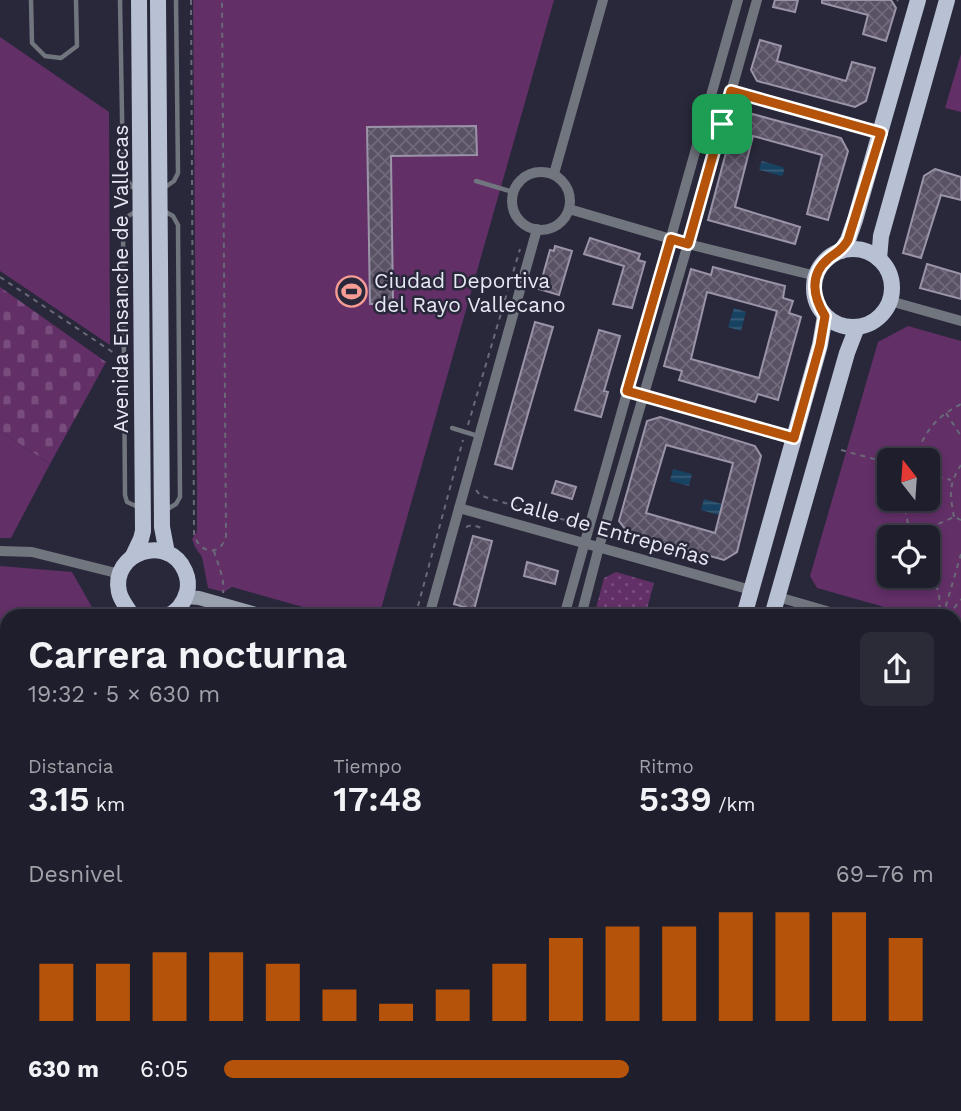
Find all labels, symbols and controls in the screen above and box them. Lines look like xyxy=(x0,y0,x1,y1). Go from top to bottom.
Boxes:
pin xyxy=(692,94,752,154)
icon: arrive xyxy=(703,105,741,143)
street label: Avenida Ensanche de Vallecas xyxy=(108,125,133,433)
place label: Ciudad Deportiva del Rayo Vallecano xyxy=(374,268,566,317)
sports icon: Ciudad Deportiva del Rayo Vallecano xyxy=(334,275,368,309)
north arrow xyxy=(877,448,940,511)
map controls xyxy=(877,448,940,588)
street label: Calle de Entrepeñas xyxy=(507,489,713,571)
button: locate xyxy=(877,525,940,588)
button: share xyxy=(860,632,934,706)
text: Carrera nocturna xyxy=(28,633,347,677)
text: 19:32 · 5 × 630 m xyxy=(28,681,220,708)
text: Distancia xyxy=(28,755,114,778)
text: Tiempo xyxy=(333,755,402,778)
text: Ritmo xyxy=(639,755,694,778)
text: 3.15 xyxy=(28,778,90,820)
text: 17:48 xyxy=(333,778,423,820)
text: 5:39 xyxy=(639,778,712,820)
text: km xyxy=(90,793,125,816)
text: /km xyxy=(712,793,755,816)
text: Desnivel xyxy=(28,861,123,888)
text: 69–76 m xyxy=(836,861,934,888)
text: 630 m xyxy=(28,1056,99,1083)
text: 6:05 xyxy=(140,1056,188,1083)

